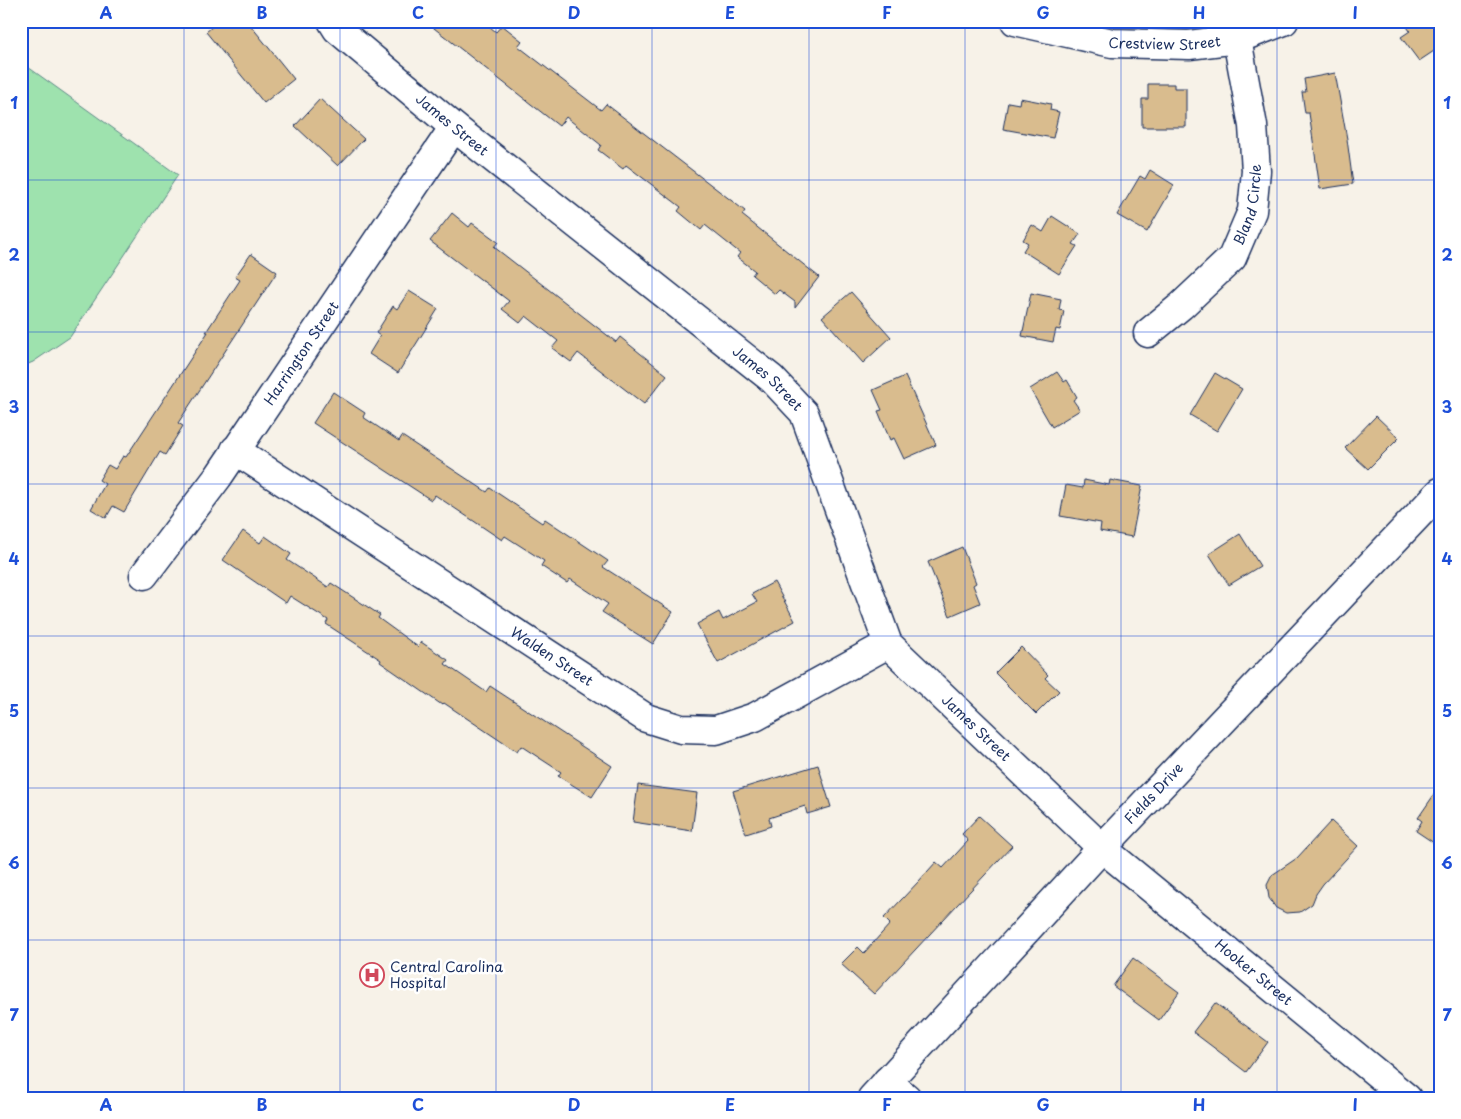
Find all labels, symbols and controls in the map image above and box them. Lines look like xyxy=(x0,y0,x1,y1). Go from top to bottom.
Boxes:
text: A xyxy=(100,0,113,24)
text: B xyxy=(257,0,268,24)
text: C xyxy=(412,0,424,24)
text: D xyxy=(568,0,580,24)
text: E xyxy=(725,0,735,24)
text: F xyxy=(882,0,892,24)
text: G xyxy=(1036,0,1050,24)
text: H xyxy=(1193,0,1205,24)
text: I xyxy=(1352,0,1358,24)
street label: Crestview Street xyxy=(1108,30,1222,55)
street label: James Street xyxy=(411,88,493,161)
text: 1 xyxy=(10,90,18,114)
text: 1 xyxy=(1443,90,1451,114)
street label: Bland Circle xyxy=(1228,163,1266,249)
text: 2 xyxy=(8,242,20,266)
text: 2 xyxy=(1441,242,1453,266)
street label: Harrington Street xyxy=(258,297,344,409)
street label: James Street xyxy=(728,340,808,416)
text: 3 xyxy=(9,394,19,418)
text: 3 xyxy=(1442,394,1452,418)
text: 4 xyxy=(9,546,20,570)
text: 4 xyxy=(1442,546,1453,570)
street label: Walden Street xyxy=(506,621,598,691)
street label: James Street xyxy=(937,689,1016,766)
text: 5 xyxy=(9,698,19,722)
text: 5 xyxy=(1442,698,1452,722)
street label: Fields Drive xyxy=(1119,758,1188,828)
text: 6 xyxy=(8,850,20,874)
text: 6 xyxy=(1441,850,1453,874)
street label: Hooker Street xyxy=(1211,934,1297,1010)
place label: Central Carolina Hospital xyxy=(390,956,503,993)
hospital icon: Central Carolina Hospital xyxy=(359,962,385,988)
text: 7 xyxy=(9,1002,19,1026)
text: 7 xyxy=(1442,1002,1452,1026)
text: A xyxy=(100,1092,113,1116)
text: B xyxy=(257,1092,268,1116)
text: C xyxy=(412,1092,424,1116)
text: D xyxy=(568,1092,580,1116)
text: E xyxy=(725,1092,735,1116)
text: F xyxy=(882,1092,892,1116)
text: G xyxy=(1036,1092,1050,1116)
text: H xyxy=(1193,1092,1205,1116)
text: I xyxy=(1352,1092,1358,1116)

